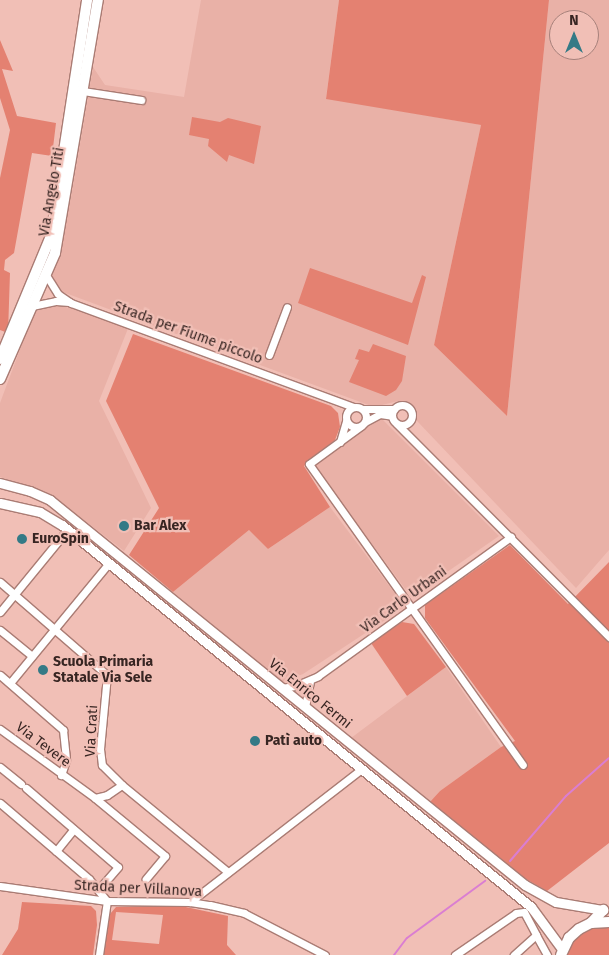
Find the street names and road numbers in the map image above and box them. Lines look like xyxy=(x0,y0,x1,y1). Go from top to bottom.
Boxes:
street label: Via Angelo Titi xyxy=(36,146,68,238)
street label: Strada per Fiume piccolo xyxy=(111,298,265,368)
street label: Via Carlo Urbani xyxy=(358,563,450,637)
street label: Via Enrico Fermi xyxy=(265,655,355,733)
street label: Via Crati xyxy=(82,704,102,758)
street label: Via Tevere xyxy=(12,719,74,771)
street label: Strada per Villanova xyxy=(74,877,202,901)

